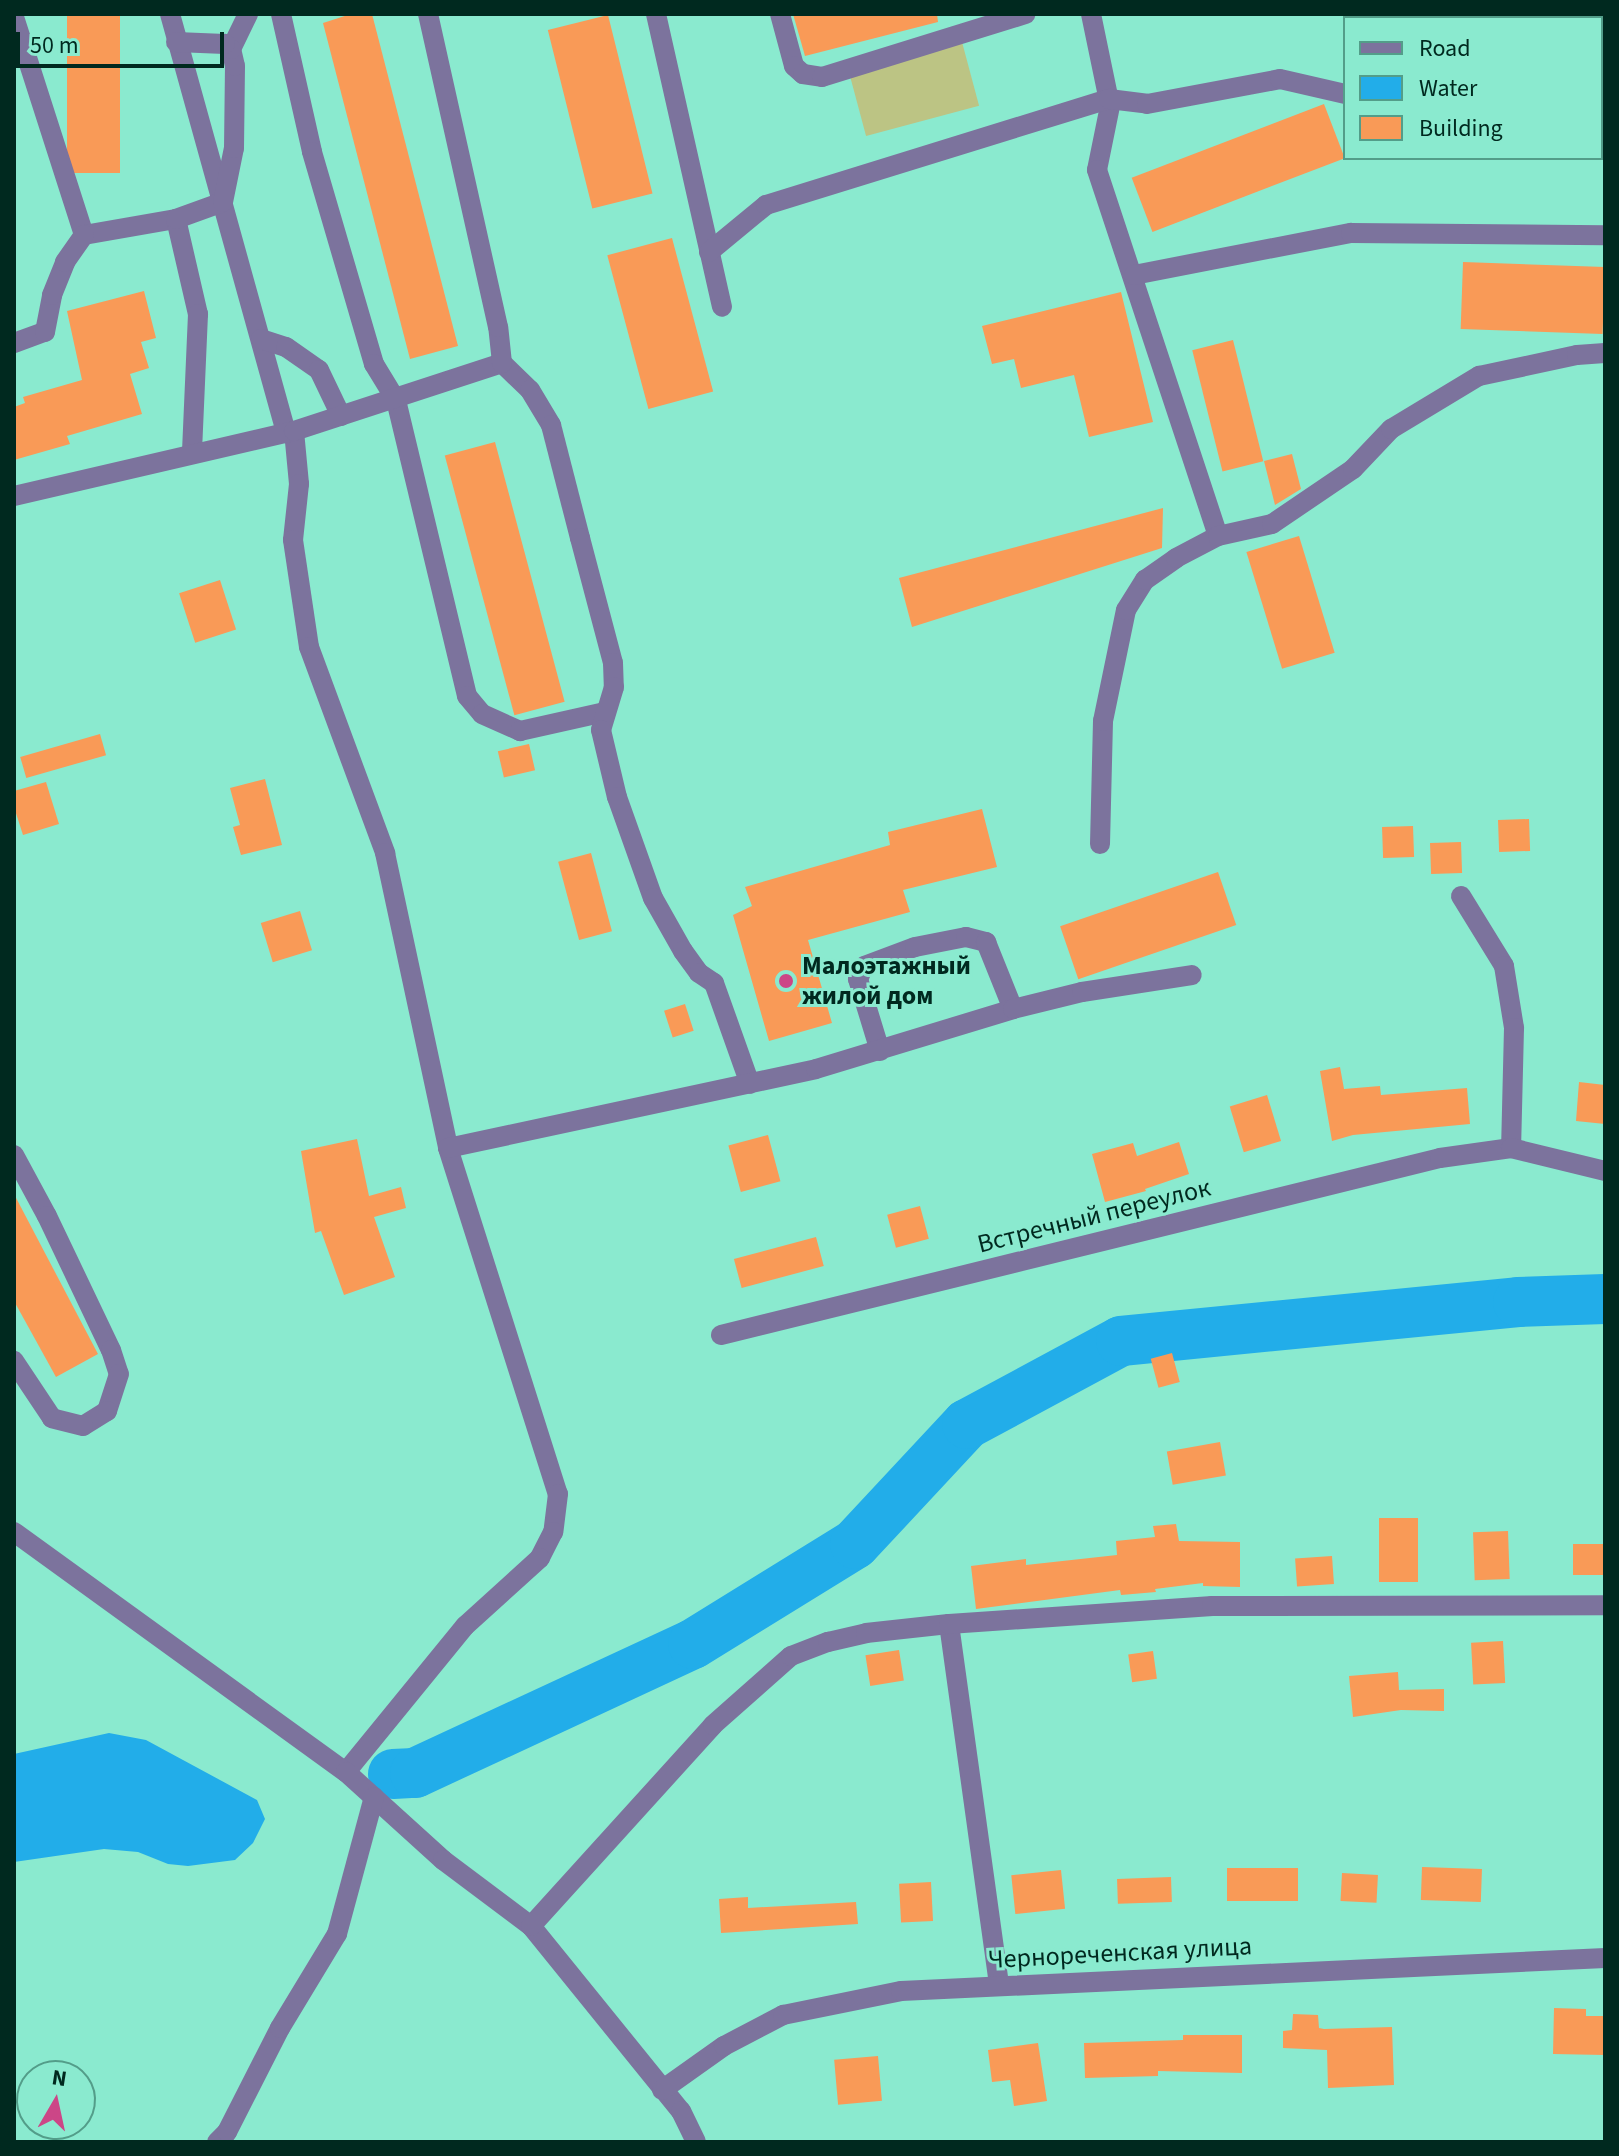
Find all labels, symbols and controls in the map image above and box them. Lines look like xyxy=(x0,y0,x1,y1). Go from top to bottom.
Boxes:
scale bar xyxy=(20,16,228,66)
legend xyxy=(1343,16,1603,160)
text: 50 m xyxy=(30,28,79,63)
text: Road xyxy=(1419,31,1471,66)
text: Water xyxy=(1419,71,1477,106)
text: Building xyxy=(1419,111,1503,146)
place label: Малоэтажный жилой дом xyxy=(802,950,971,1012)
marker: Малоэтажный жилой дом xyxy=(777,972,795,990)
street label: Встречный переулок xyxy=(974,1172,1214,1260)
street label: Чернореченская улица xyxy=(987,1931,1253,1975)
north arrow xyxy=(16,2060,96,2140)
text: N xyxy=(50,2061,69,2095)

